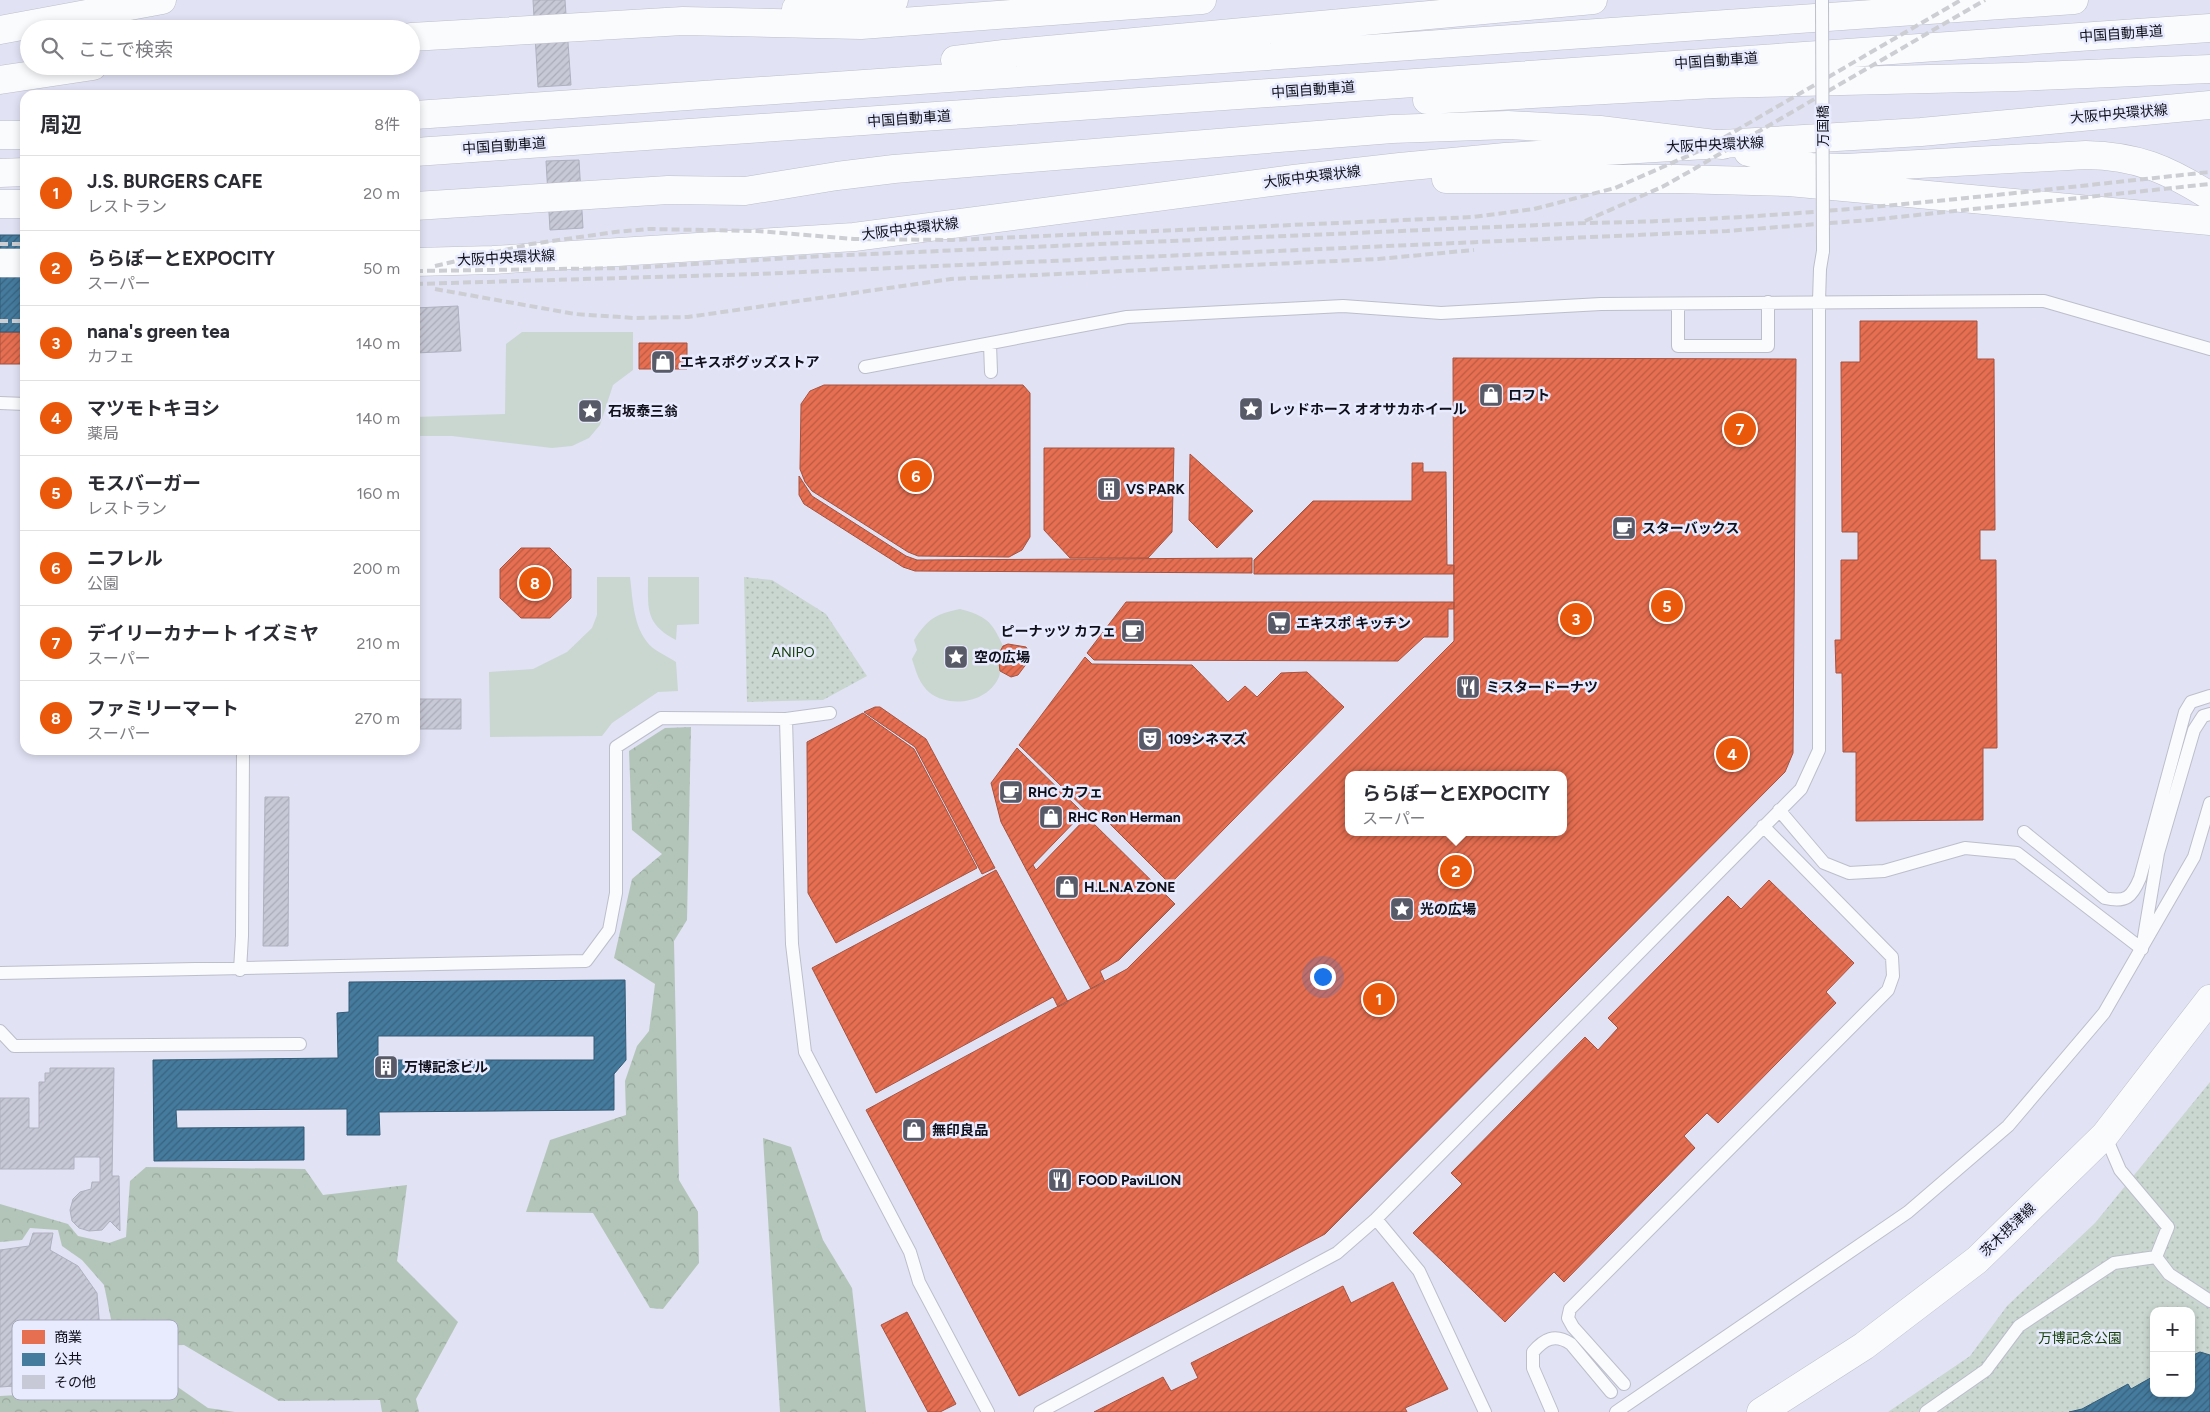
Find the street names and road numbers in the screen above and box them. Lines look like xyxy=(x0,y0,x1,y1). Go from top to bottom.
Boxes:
street label: 中国自動車道 xyxy=(2079,23,2163,45)
street label: 中国自動車道 xyxy=(1674,50,1758,72)
street label: 中国自動車道 xyxy=(1271,79,1355,101)
street label: 大阪中央環状線 xyxy=(2069,101,2169,127)
street label: 万国橋 xyxy=(1815,105,1832,147)
street label: 中国自動車道 xyxy=(867,108,951,130)
street label: 大阪中央環状線 xyxy=(1666,134,1764,156)
street label: 中国自動車道 xyxy=(462,135,546,157)
street label: 大阪中央環状線 xyxy=(1262,163,1362,191)
street label: 大阪中央環状線 xyxy=(860,215,960,243)
street label: 大阪中央環状線 xyxy=(457,247,555,269)
street label: 茨木摂津線 xyxy=(1977,1200,2039,1260)

